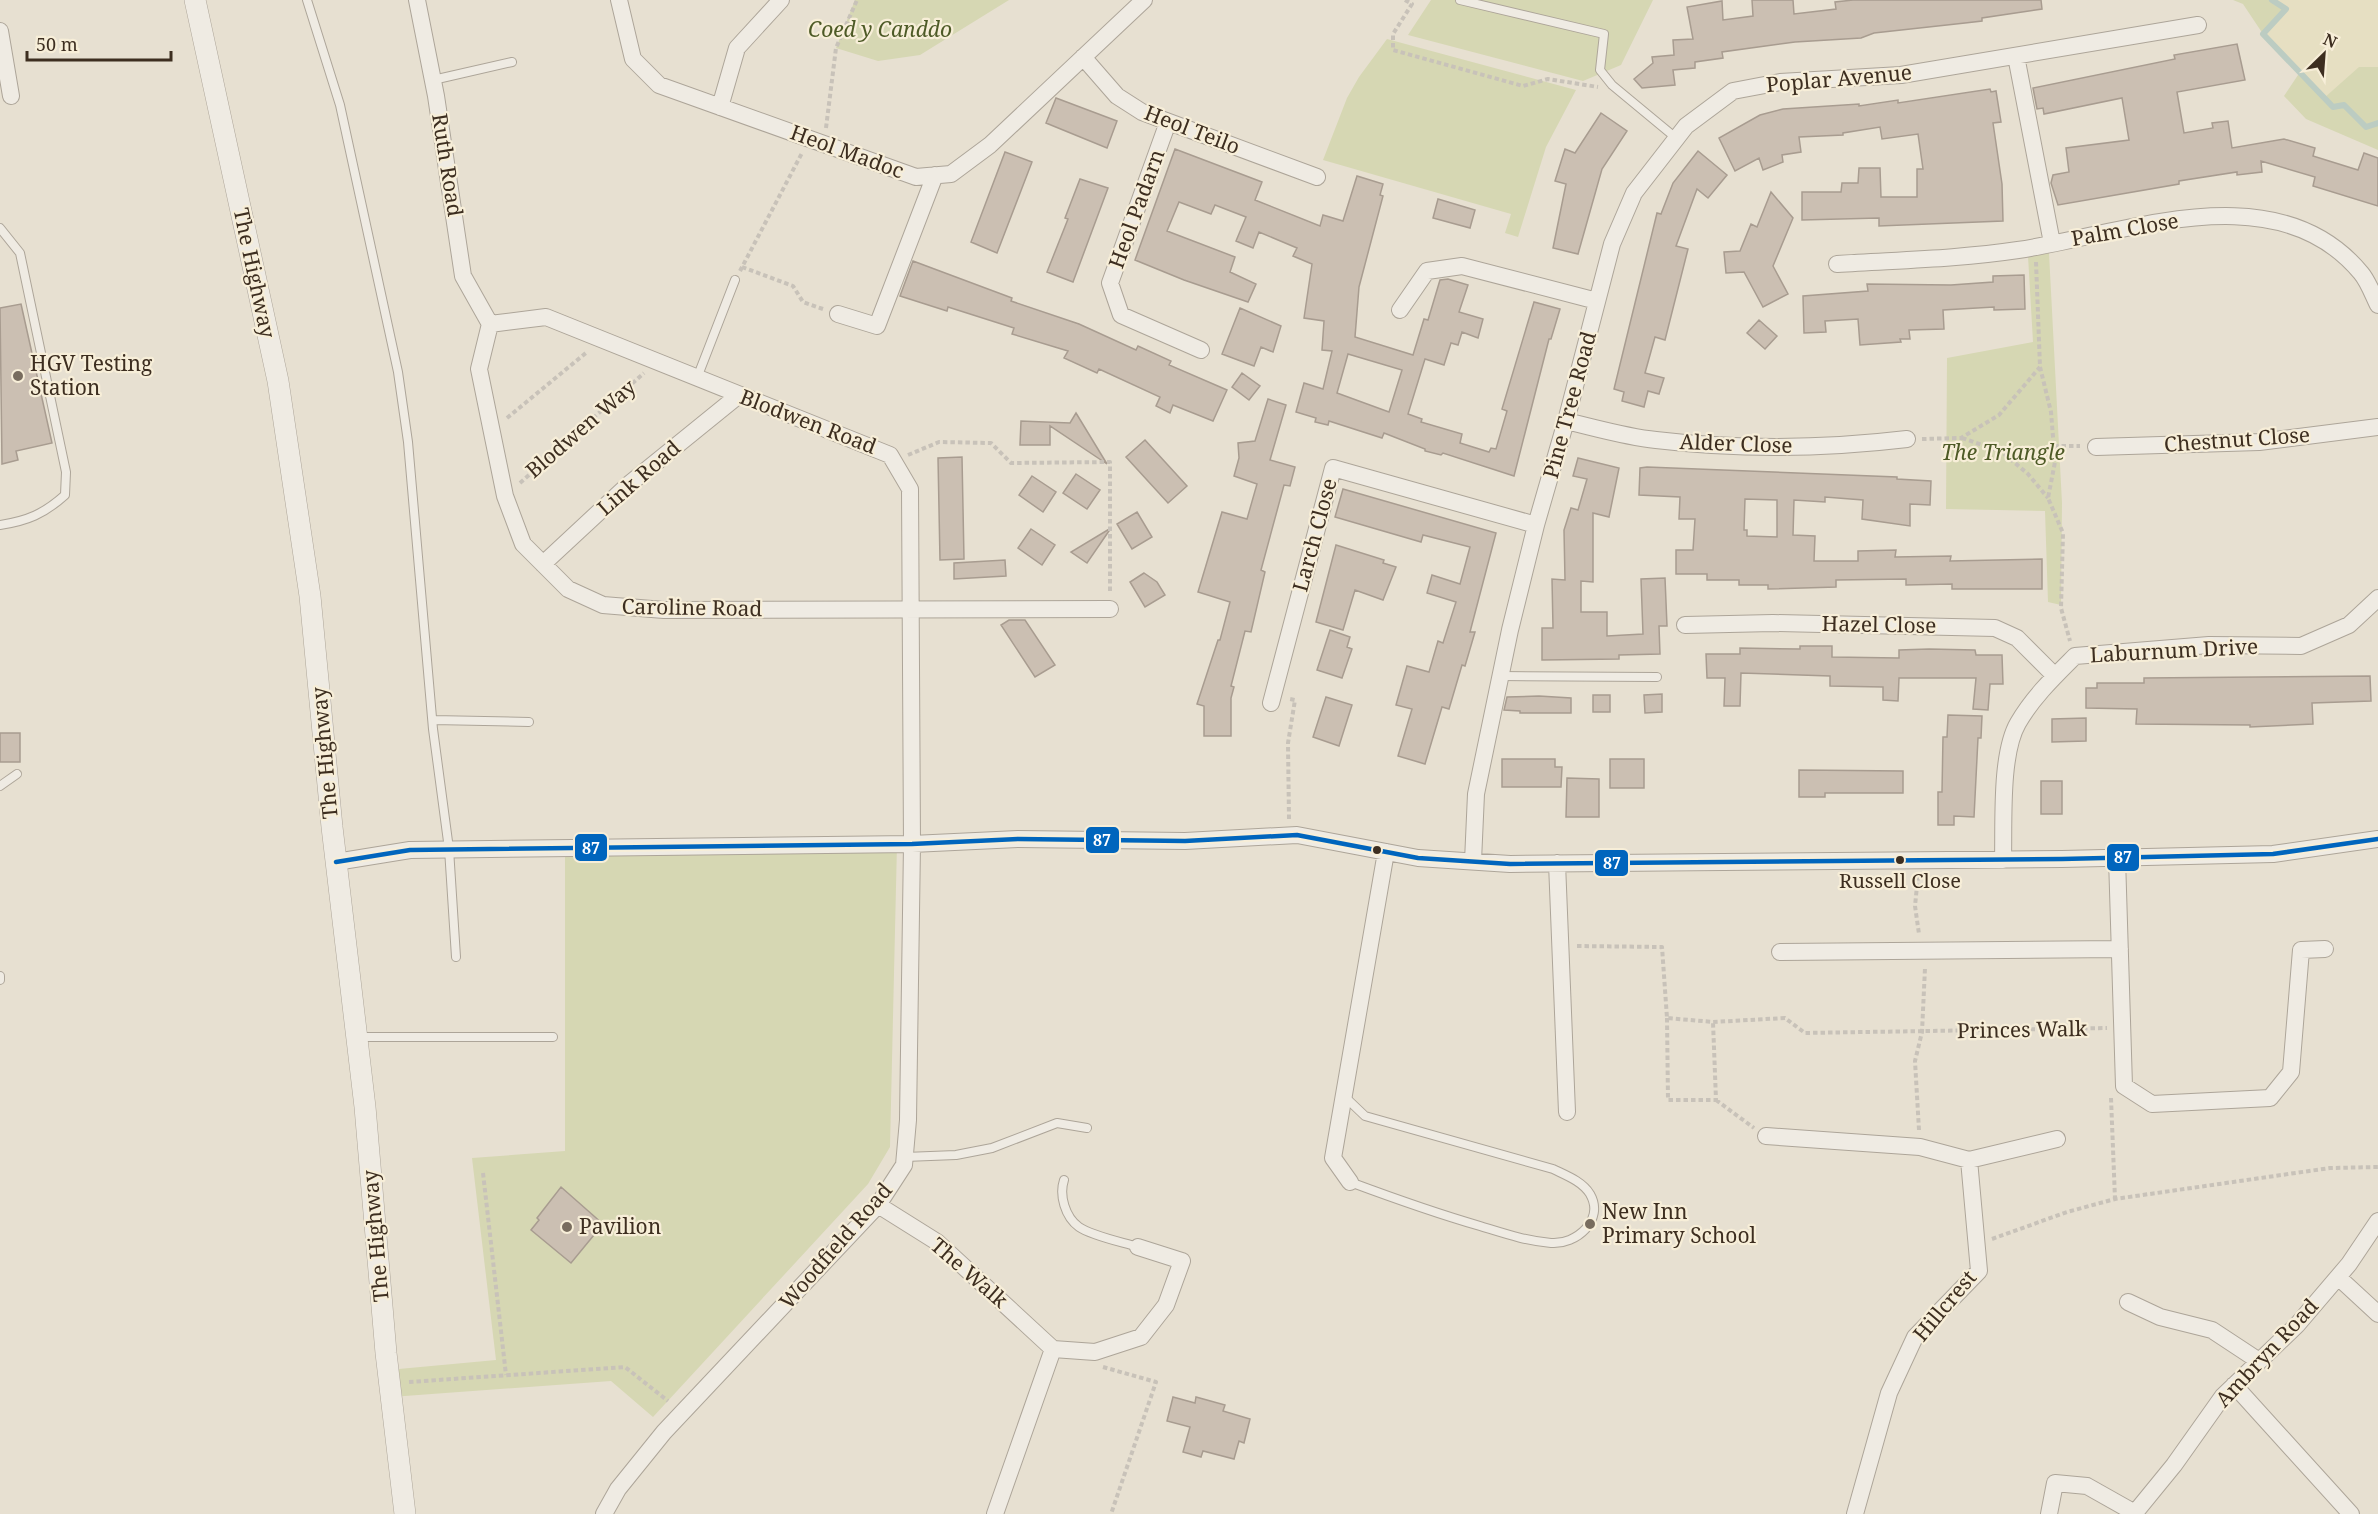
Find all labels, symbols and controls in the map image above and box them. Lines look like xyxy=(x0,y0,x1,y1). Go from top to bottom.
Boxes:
park label: Coed y Canddo xyxy=(808,15,952,43)
scale bar xyxy=(27,24,171,62)
north arrow xyxy=(2294,24,2354,84)
text: N xyxy=(2320,28,2341,53)
text: 50 m xyxy=(36,32,78,56)
street label: Poplar Avenue xyxy=(1765,58,1913,98)
street label: Heol Teilo xyxy=(1140,98,1244,160)
street label: Ruth Road xyxy=(426,111,470,218)
street label: Heol Madoc xyxy=(787,118,908,185)
street label: Heol Padarn xyxy=(1102,145,1171,272)
street label: The Highway xyxy=(228,205,282,341)
street label: Palm Close xyxy=(2069,206,2181,252)
street label: Pine Tree Road xyxy=(1536,328,1602,481)
place label: HGV Testing Station xyxy=(30,349,153,401)
marker: HGV Testing Station xyxy=(11,369,25,383)
street label: Blodwen Way xyxy=(519,373,641,484)
street label: Blodwen Road xyxy=(736,382,881,460)
street label: Chestnut Close xyxy=(2163,420,2311,458)
street label: Alder Close xyxy=(1679,427,1793,459)
street label: Link Road xyxy=(591,433,686,521)
park label: The Triangle xyxy=(1941,438,2065,466)
street label: Larch Close xyxy=(1285,475,1343,594)
street label: Caroline Road xyxy=(621,592,763,622)
street label: Hazel Close xyxy=(1821,609,1937,639)
street label: Laburnum Drive xyxy=(2089,632,2259,668)
street label: The Highway xyxy=(304,686,344,820)
line badge: 87 xyxy=(1085,826,1120,854)
text: 87 xyxy=(1093,829,1111,851)
line badge: 87 xyxy=(574,833,608,862)
text: 87 xyxy=(582,837,600,859)
line badge: 87 xyxy=(2106,843,2140,872)
unlabelled marker xyxy=(1371,844,1383,856)
text: 87 xyxy=(2114,846,2132,868)
line badge: 87 xyxy=(1594,849,1629,877)
text: 87 xyxy=(1603,852,1621,874)
marker: Russell Close xyxy=(1894,854,1906,866)
place label: Russell Close xyxy=(1839,867,1961,894)
street label: Princes Walk xyxy=(1957,1014,2088,1044)
street label: The Highway xyxy=(355,1169,395,1303)
street label: Woodfield Road xyxy=(773,1176,898,1314)
place label: New Inn Primary School xyxy=(1602,1197,1757,1249)
place label: Pavilion xyxy=(579,1212,661,1240)
marker: New Inn Primary School xyxy=(1583,1217,1597,1231)
marker: Pavilion xyxy=(560,1220,574,1234)
street label: The Walk xyxy=(925,1231,1015,1314)
street label: Hillcrest xyxy=(1906,1264,1982,1347)
street label: Ambryn Road xyxy=(2209,1292,2324,1413)

